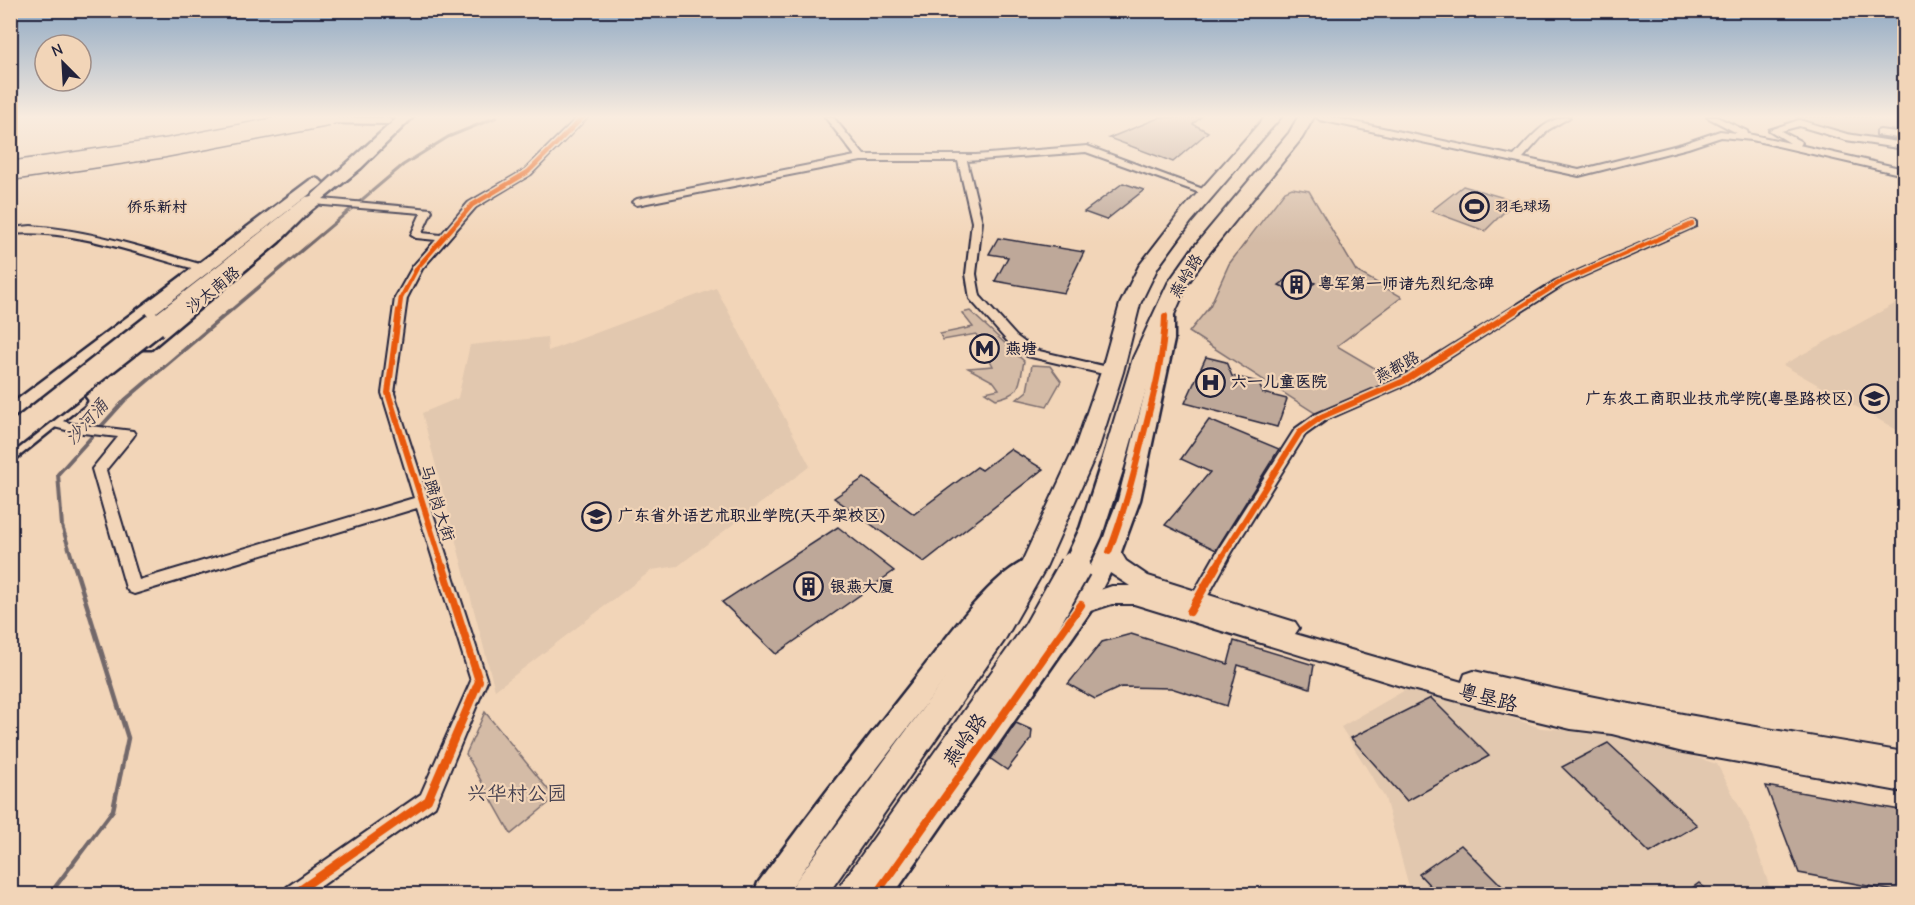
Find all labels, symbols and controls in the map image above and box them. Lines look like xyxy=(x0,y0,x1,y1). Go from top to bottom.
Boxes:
north arrow xyxy=(33,33,93,93)
text: N xyxy=(49,40,66,61)
sports icon: 羽毛球场 xyxy=(1458,190,1490,222)
district label: 侨乐新村 xyxy=(127,198,187,216)
place label: 羽毛球场 xyxy=(1495,198,1551,215)
street label: 燕岭路 xyxy=(1166,251,1206,301)
street label: 沙太南路 xyxy=(182,263,244,317)
building icon: 粤军第一师诸先烈纪念碑 xyxy=(1281,268,1313,300)
place label: 粤军第一师诸先烈纪念碑 xyxy=(1318,275,1494,293)
metro station icon: 燕塘 xyxy=(968,333,1000,365)
place label: 燕塘 xyxy=(1005,340,1037,358)
street label: 燕都路 xyxy=(1372,348,1422,386)
hospital icon: 六一儿童医院 xyxy=(1194,366,1226,398)
place label: 六一儿童医院 xyxy=(1231,373,1327,391)
school or university icon: 广东农工商职业技术学院(粤垦路校区) xyxy=(1858,383,1890,415)
place label: 广东农工商职业技术学院(粤垦路校区) xyxy=(1586,390,1853,408)
water label: 沙河涌 xyxy=(61,394,114,449)
street label: 马蹄岗大街 xyxy=(416,462,458,544)
school or university icon: 广东省外语艺术职业学院(天平架校区) xyxy=(581,500,613,532)
place label: 广东省外语艺术职业学院(天平架校区) xyxy=(618,507,885,525)
building icon: 银燕大厦 xyxy=(793,571,825,603)
place label: 银燕大厦 xyxy=(830,578,894,596)
street label: 粤垦路 xyxy=(1456,680,1521,717)
street label: 燕岭路 xyxy=(938,708,992,771)
park label: 兴华村公园 xyxy=(467,782,567,805)

